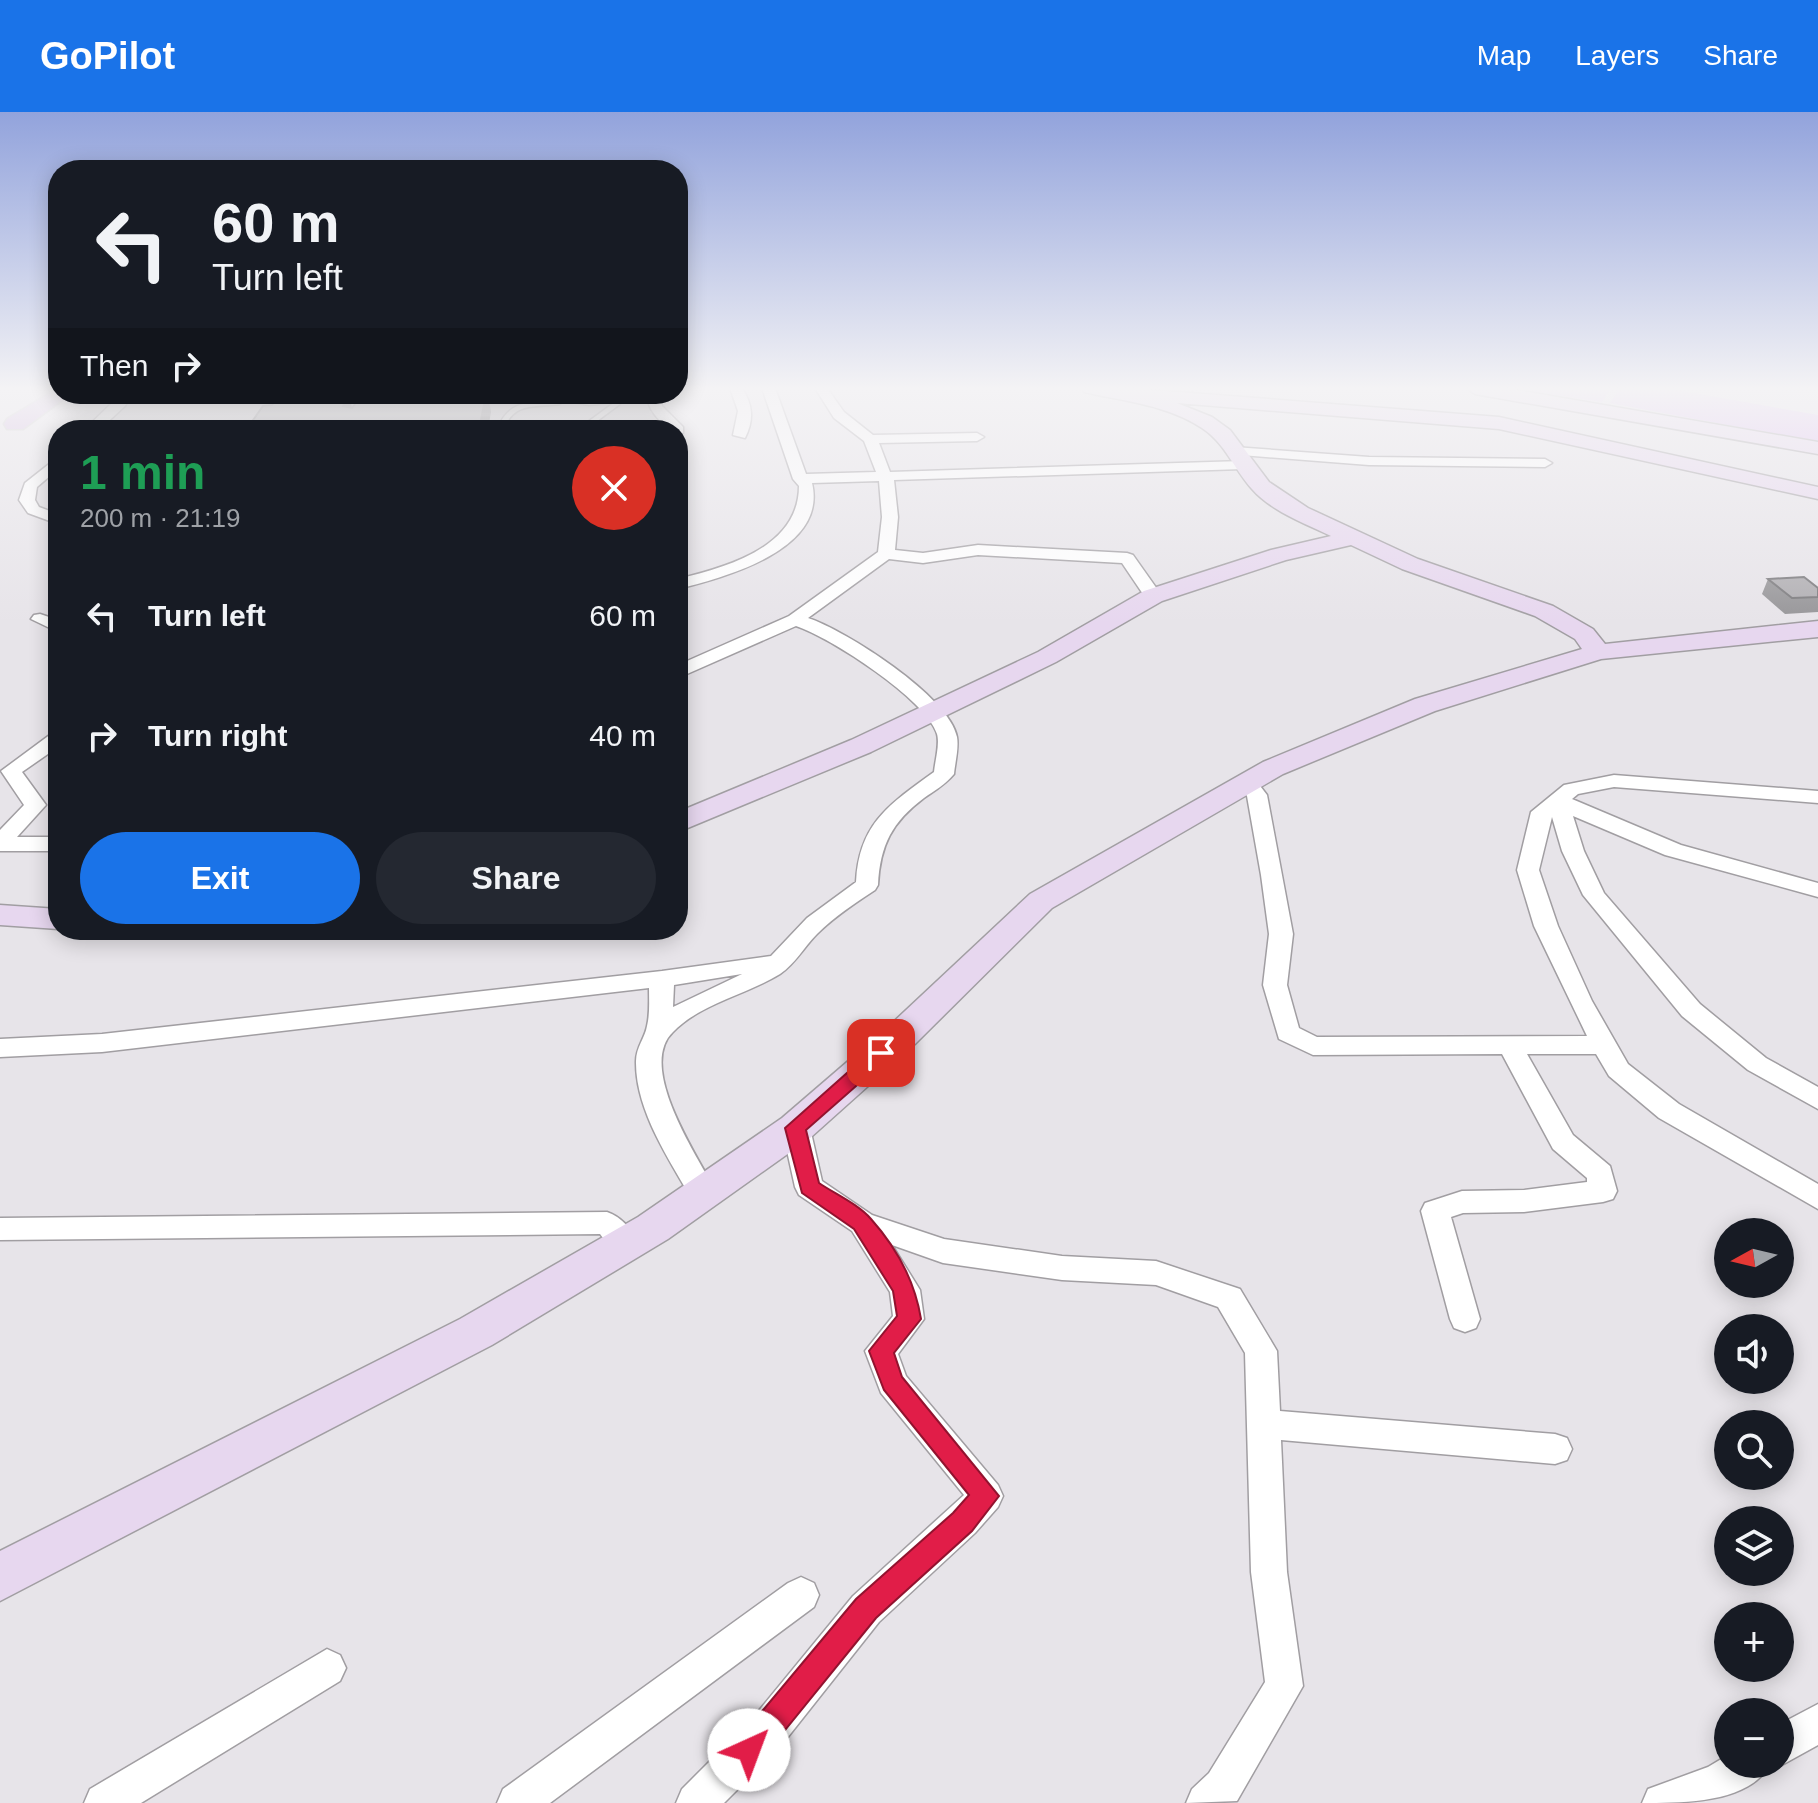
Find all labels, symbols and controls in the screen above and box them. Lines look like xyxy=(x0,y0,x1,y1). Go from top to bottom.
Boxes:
text: GoPilot xyxy=(40,35,175,77)
text: Map xyxy=(1477,40,1531,71)
text: Layers xyxy=(1575,40,1659,71)
text: Share xyxy=(1703,40,1778,71)
text: 60 m xyxy=(212,191,340,254)
icon: left xyxy=(80,192,184,296)
text: Turn left xyxy=(212,257,343,298)
icon: right xyxy=(164,344,208,388)
text: Then xyxy=(80,349,148,382)
text: 1 min xyxy=(80,446,205,499)
button: close xyxy=(572,446,656,530)
text: 200 m · 21:19 xyxy=(80,503,240,533)
icon: left xyxy=(80,594,124,638)
text: Turn left xyxy=(148,599,266,632)
text: 60 m xyxy=(589,599,656,632)
icon: right xyxy=(80,714,124,758)
text: Turn right xyxy=(148,719,287,752)
text: 40 m xyxy=(589,719,656,752)
button: Exit xyxy=(80,832,360,924)
button: Share xyxy=(376,832,656,924)
pin xyxy=(847,1019,915,1087)
icon: arrive xyxy=(859,1031,903,1075)
north arrow xyxy=(1714,1218,1794,1298)
map controls xyxy=(1714,1218,1794,1778)
button: sound xyxy=(1714,1314,1794,1394)
button: search xyxy=(1714,1410,1794,1490)
button: layers xyxy=(1714,1506,1794,1586)
button: + xyxy=(1714,1602,1794,1682)
button: − xyxy=(1714,1698,1794,1778)
position arrow xyxy=(707,1708,791,1792)

